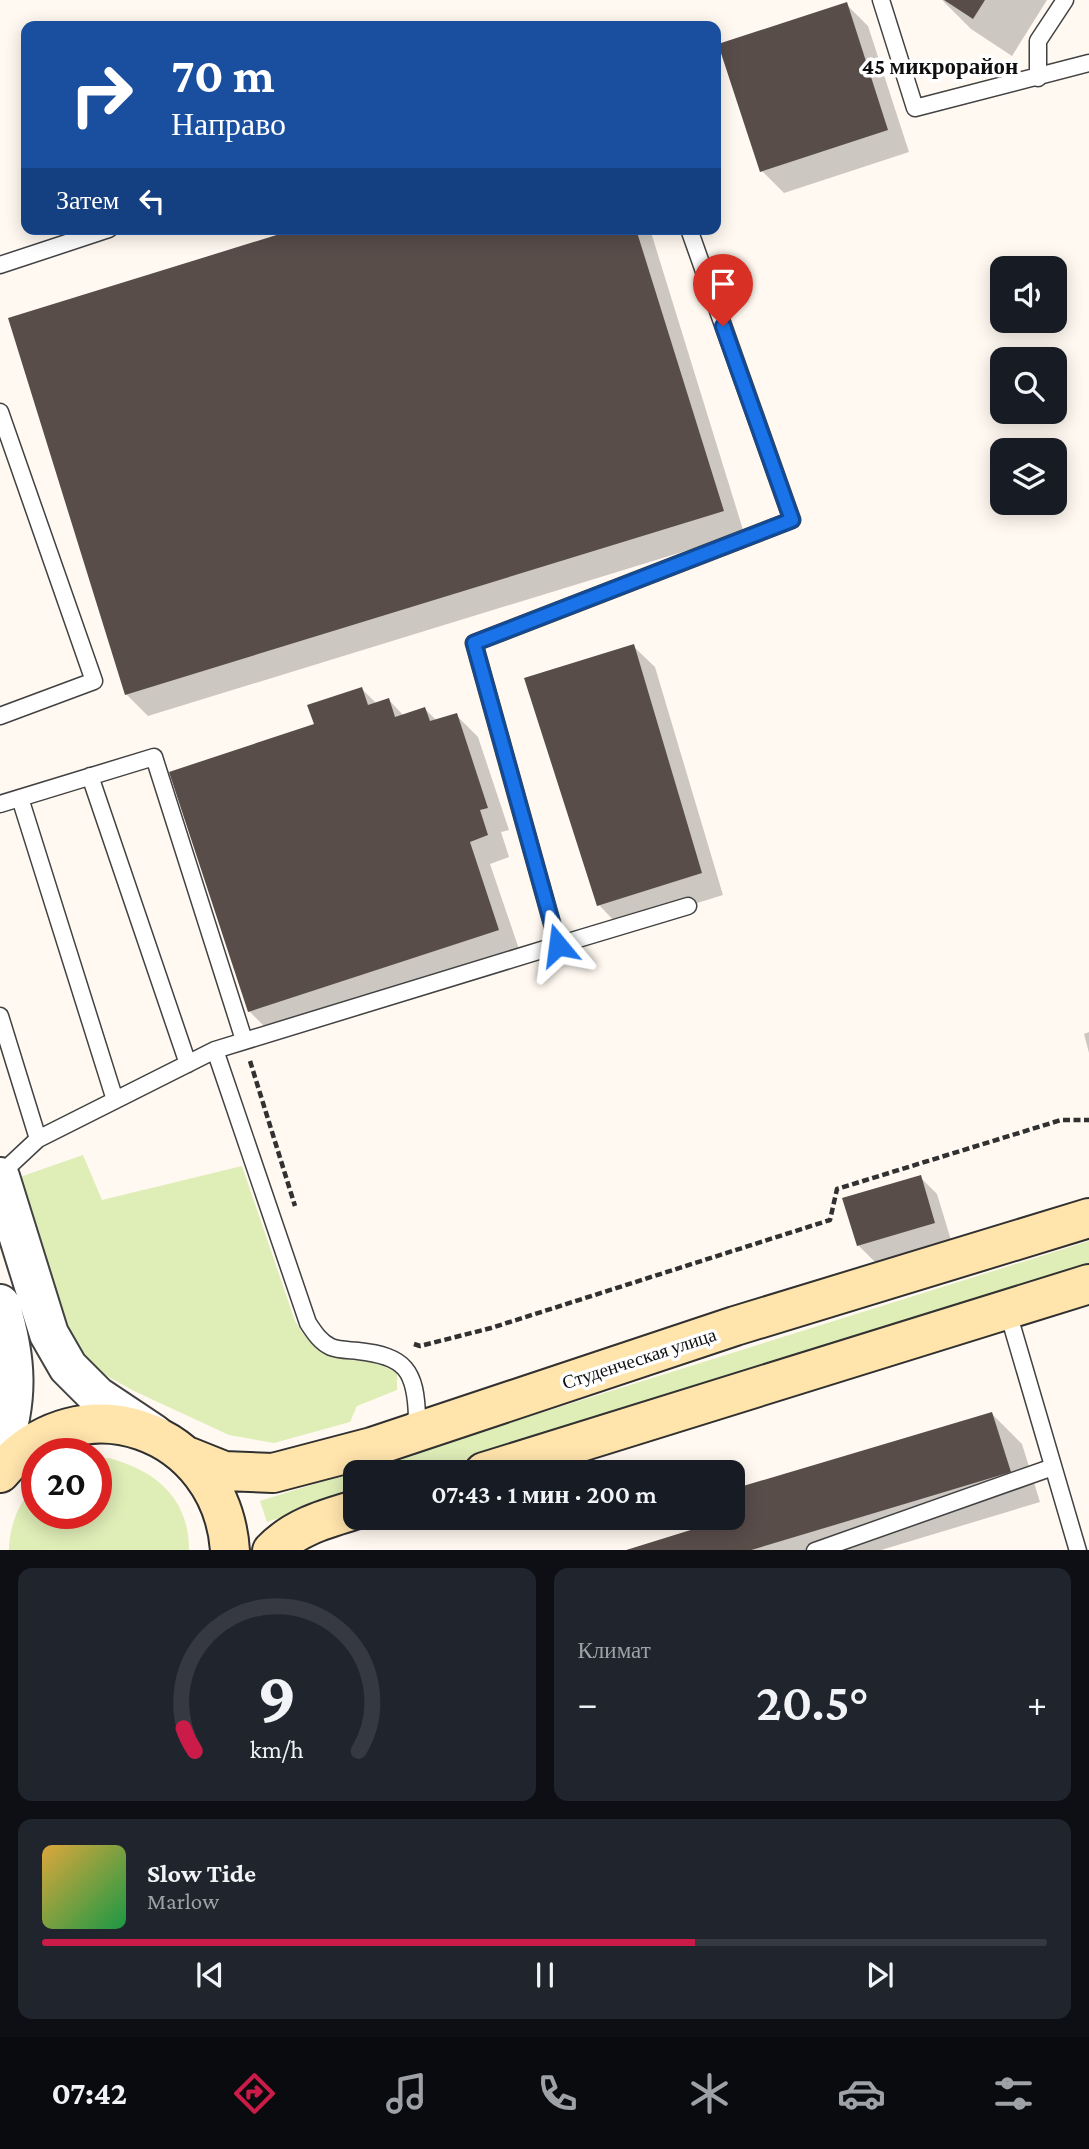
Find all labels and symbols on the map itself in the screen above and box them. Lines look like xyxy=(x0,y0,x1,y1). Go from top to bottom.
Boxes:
district label: 45 микрорайон xyxy=(862,53,1018,79)
pin xyxy=(693,254,753,326)
position arrow xyxy=(521,908,595,982)
street label: Студенческая улица xyxy=(560,1324,719,1393)
speed limit sign: 20 xyxy=(21,1438,112,1529)

